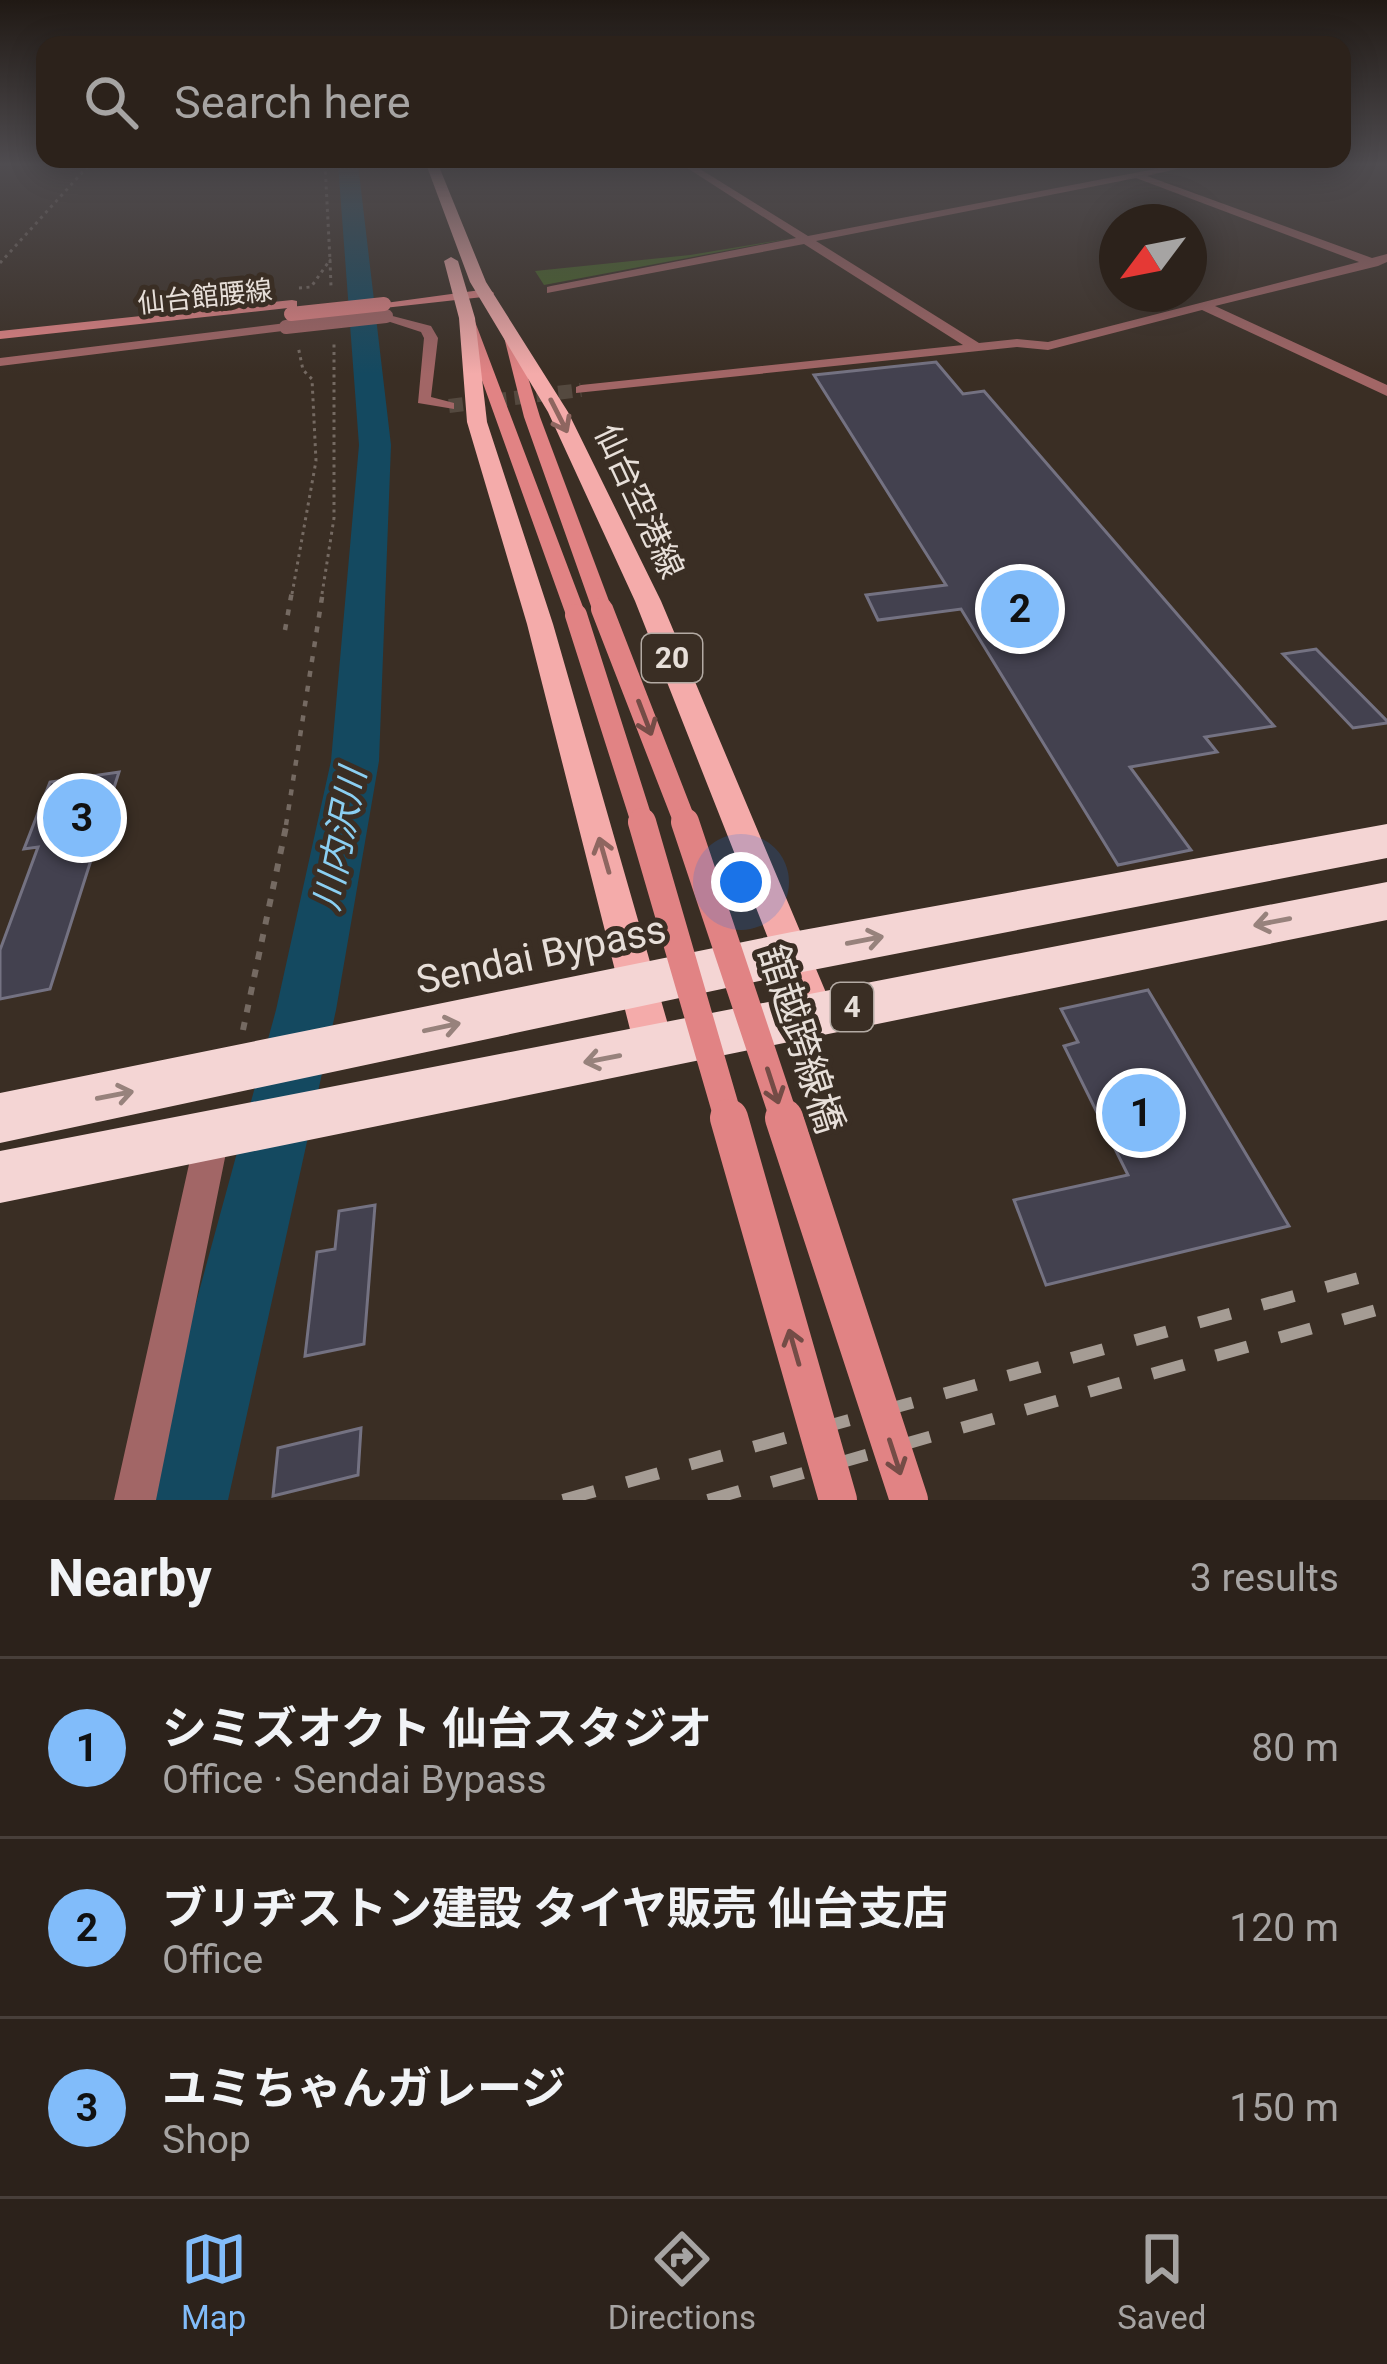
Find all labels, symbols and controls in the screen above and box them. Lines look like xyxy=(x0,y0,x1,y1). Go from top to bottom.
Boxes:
search box xyxy=(36,36,1351,168)
icon: search xyxy=(78,69,144,135)
text: Search here xyxy=(174,76,411,129)
north arrow xyxy=(1099,204,1207,312)
street label: 仙台館腰線 xyxy=(136,274,274,320)
one-way arrow xyxy=(548,397,571,432)
street label: 仙台空港線 xyxy=(587,418,692,584)
pin: 2 xyxy=(981,564,1059,654)
road number: 20 xyxy=(642,634,702,682)
one-way arrow xyxy=(635,699,657,736)
water label: 川内沢川 xyxy=(306,761,375,914)
pin: 3 xyxy=(43,773,121,863)
one-way arrow xyxy=(592,836,614,874)
your location xyxy=(711,852,771,912)
street label: Sendai Bypass xyxy=(412,906,670,1004)
one-way arrow xyxy=(1253,912,1292,935)
one-way arrow xyxy=(845,928,884,950)
street label: 舘越跨線橋 xyxy=(749,939,853,1139)
road number: 4 xyxy=(831,983,873,1031)
one-way arrow xyxy=(423,1015,461,1038)
one-way arrow xyxy=(583,1049,622,1071)
one-way arrow xyxy=(764,1066,786,1104)
pin: 1 xyxy=(1102,1068,1180,1158)
one-way arrow xyxy=(94,1083,133,1105)
one-way arrow xyxy=(782,1329,804,1367)
one-way arrow xyxy=(885,1437,907,1475)
text: Nearby xyxy=(48,1549,212,1608)
text: 3 results xyxy=(1190,1555,1339,1601)
text: シミズオクト 仙台スタジオ xyxy=(162,1702,712,1755)
text: 1 xyxy=(76,1725,98,1771)
text: 80 m xyxy=(1251,1725,1339,1771)
text: Office · Sendai Bypass xyxy=(162,1757,547,1803)
text: ブリヂストン建設 タイヤ販売 仙台支店 xyxy=(162,1882,948,1935)
text: 2 xyxy=(76,1905,98,1951)
text: 120 m xyxy=(1229,1905,1339,1951)
text: Office xyxy=(162,1937,263,1983)
text: ユミちゃんガレージ xyxy=(162,2062,566,2115)
text: 3 xyxy=(76,2085,98,2131)
text: 150 m xyxy=(1229,2085,1339,2131)
text: Shop xyxy=(162,2117,251,2163)
tab: Map xyxy=(181,2226,247,2337)
tab: Directions xyxy=(608,2226,756,2337)
tab: Saved xyxy=(1117,2226,1206,2337)

